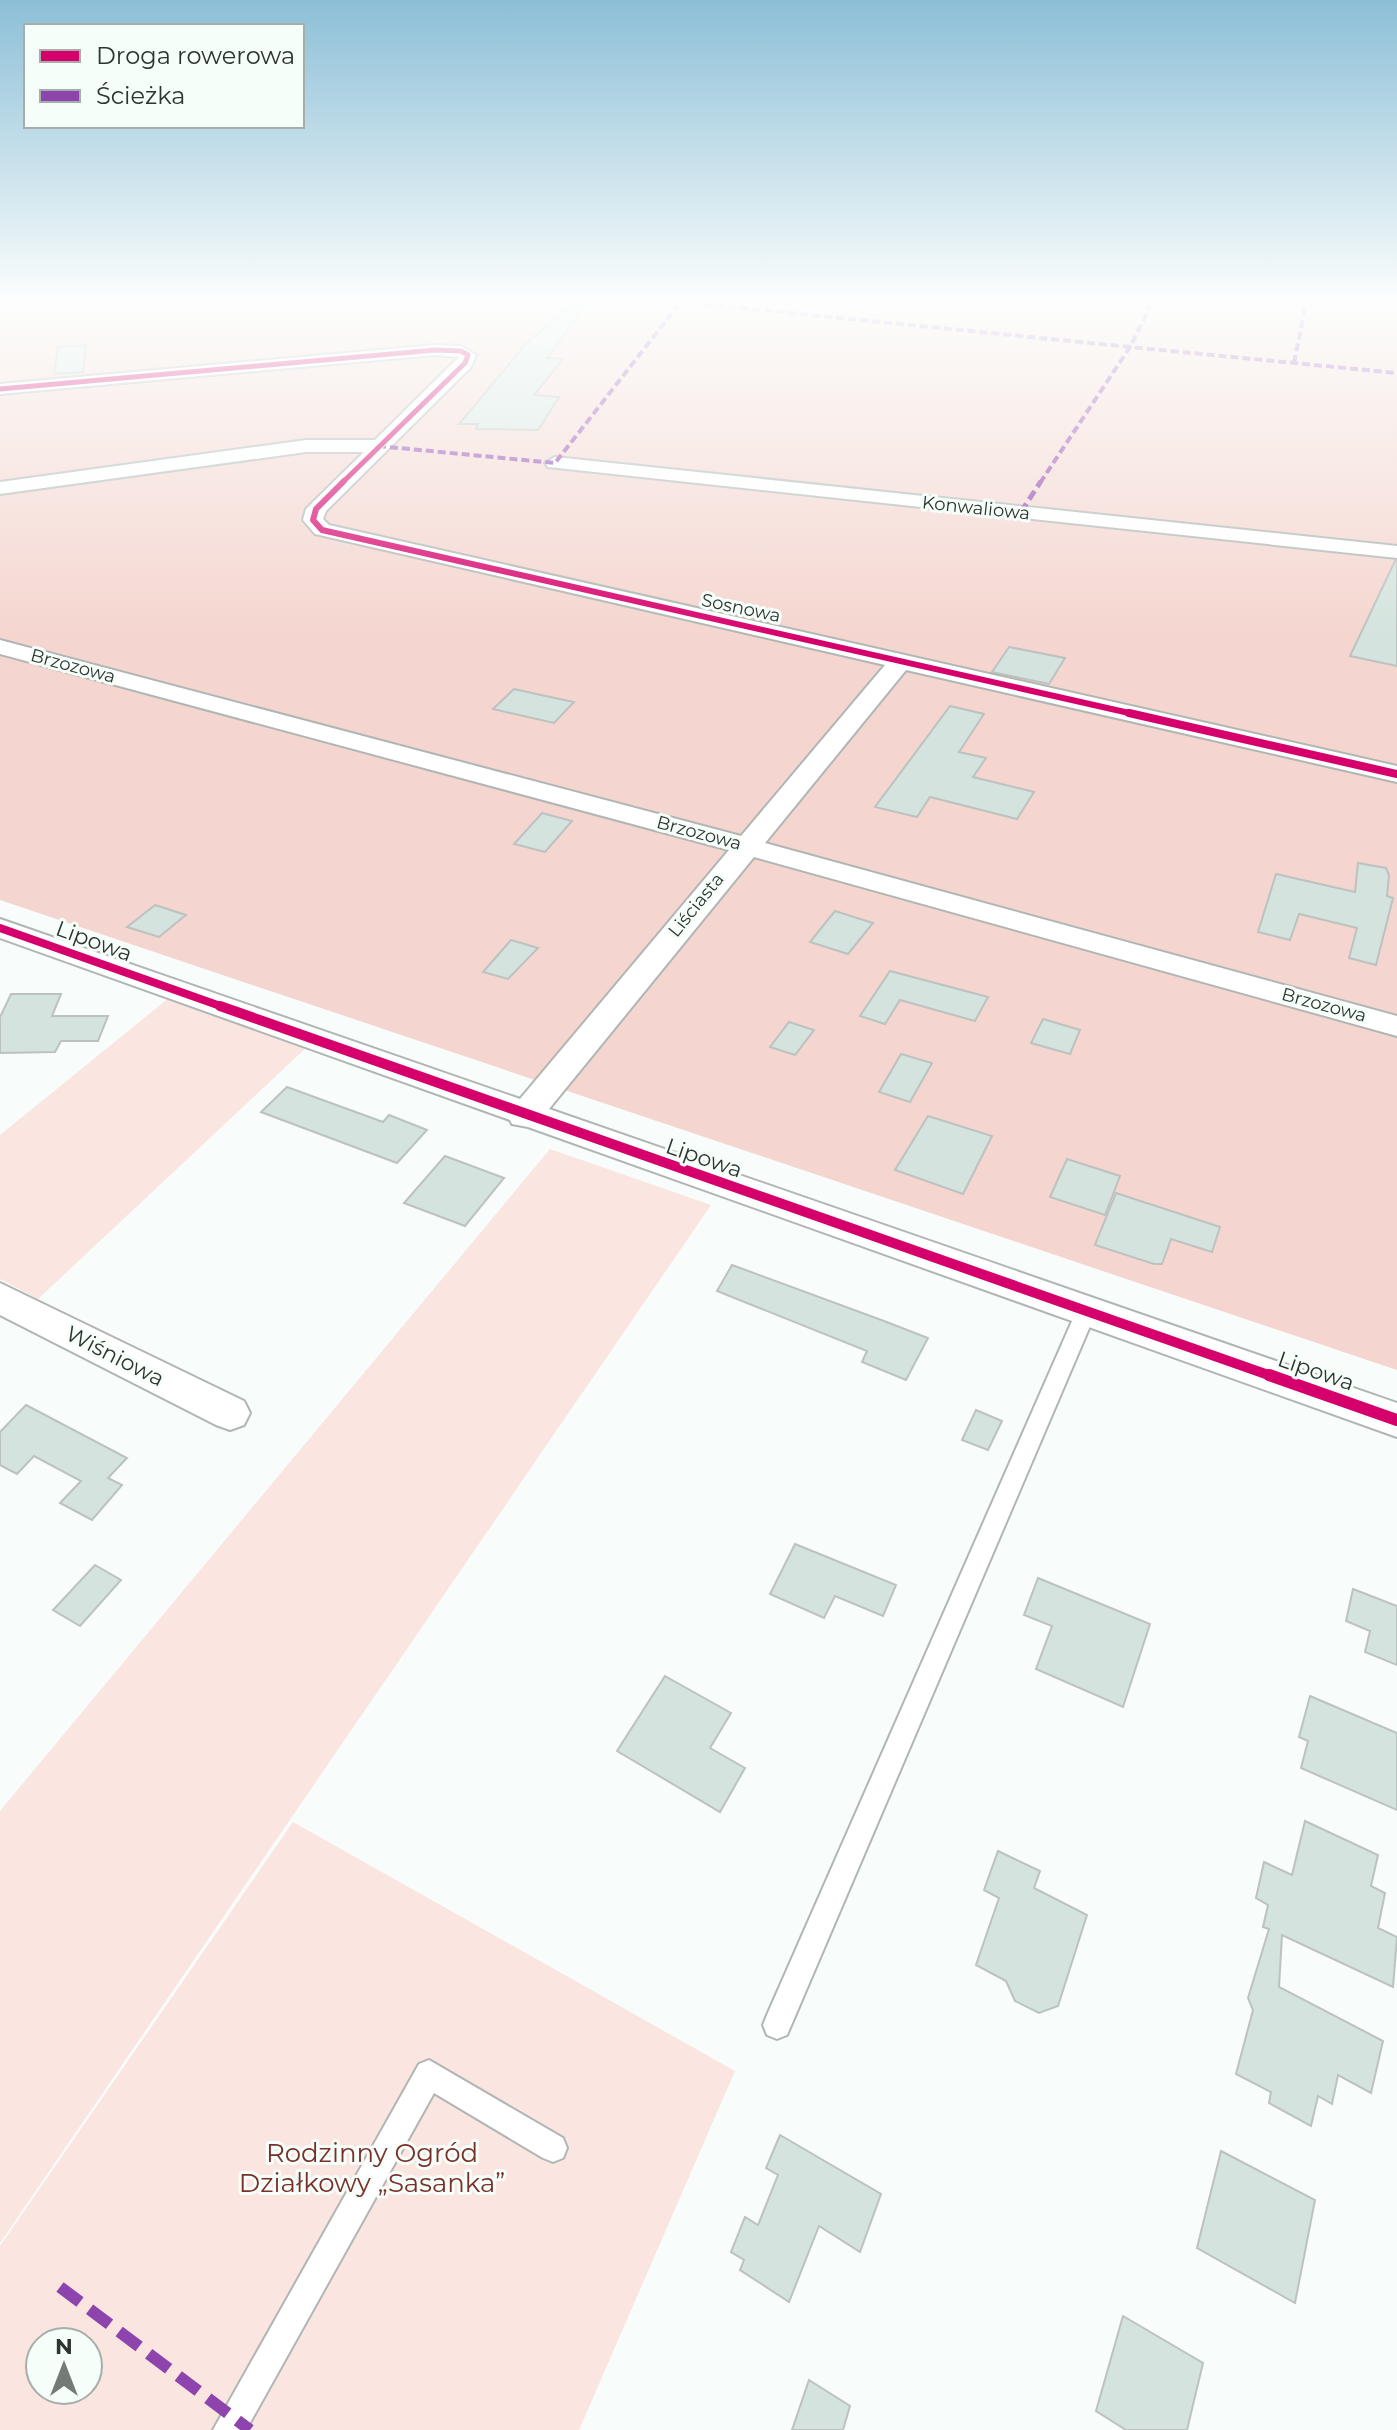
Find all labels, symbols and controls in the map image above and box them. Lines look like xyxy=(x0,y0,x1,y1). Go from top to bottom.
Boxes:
legend xyxy=(24,24,304,128)
text: Droga rowerowa xyxy=(96,41,295,70)
text: Ścieżka xyxy=(96,81,185,110)
street label: Konwaliowa xyxy=(921,491,1031,525)
street label: Sosnowa xyxy=(699,589,783,627)
street label: Brzozowa xyxy=(28,644,118,688)
street label: Brzozowa xyxy=(654,811,744,855)
street label: Liściasta xyxy=(664,869,728,941)
street label: Lipowa xyxy=(52,915,136,967)
street label: Brzozowa xyxy=(1279,983,1369,1027)
street label: Lipowa xyxy=(662,1132,746,1184)
street label: Wiśniowa xyxy=(61,1320,169,1392)
street label: Lipowa xyxy=(1274,1345,1358,1397)
park label: Rodzinny Ogród Działkowy „Sasanka” xyxy=(239,2137,505,2199)
north arrow xyxy=(24,2326,104,2406)
text: N xyxy=(55,2333,73,2360)

